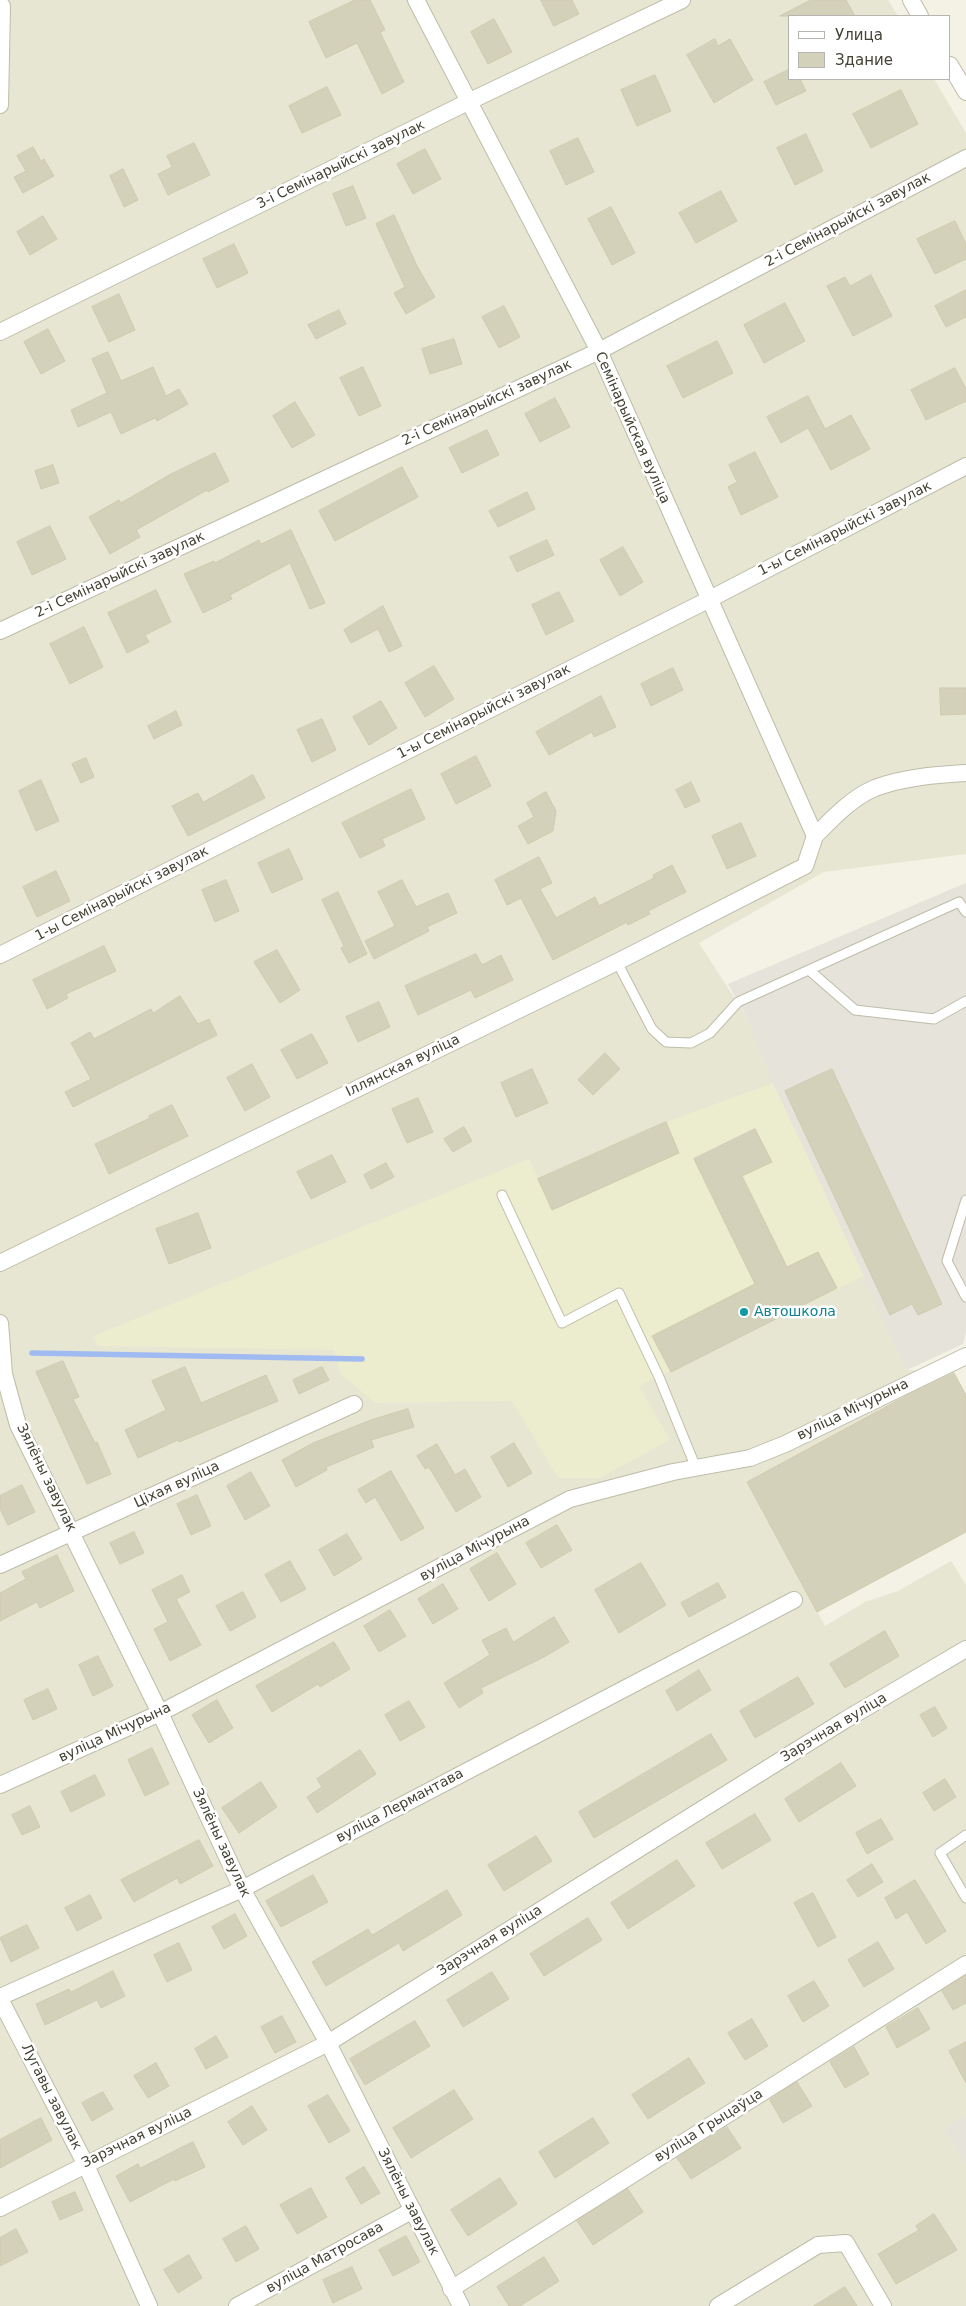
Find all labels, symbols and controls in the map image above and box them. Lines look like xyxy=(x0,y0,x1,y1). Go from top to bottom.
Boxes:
legend xyxy=(788,15,951,80)
text: Улица xyxy=(835,26,883,44)
text: Здание xyxy=(835,51,893,69)
street label: 3-і Семінарыйскі завулак xyxy=(254,117,428,213)
street label: 2-і Семінарыйскі завулак xyxy=(762,169,934,271)
street label: Семінарыйская вуліца xyxy=(591,349,673,507)
street label: 2-і Семінарыйскі завулак xyxy=(400,356,574,450)
street label: 1-ы Семінарыйскі завулак xyxy=(756,478,934,580)
street label: 2-і Семінарыйскі завулак xyxy=(33,528,207,622)
street label: 1-ы Семінарыйскі завулак xyxy=(395,661,573,763)
street label: 1-ы Семінарыйскі завулак xyxy=(33,843,211,945)
street label: Іллянская вуліца xyxy=(343,1031,463,1101)
place label: Автошкола xyxy=(754,1304,836,1320)
marker: Автошкола xyxy=(738,1306,750,1318)
street label: вуліца Мічурына xyxy=(794,1376,912,1444)
street label: Зялёны завулак xyxy=(13,1421,79,1535)
street label: Ціхая вуліца xyxy=(132,1458,222,1512)
street label: вуліца Мічурына xyxy=(417,1513,533,1585)
street label: Зарэчная вуліца xyxy=(778,1690,890,1766)
street label: вуліца Мічурына xyxy=(56,1700,174,1766)
street label: вуліца Лермантава xyxy=(333,1765,467,1847)
street label: Зялёны завулак xyxy=(188,1786,254,1900)
street label: Зарэчная вуліца xyxy=(434,1902,546,1980)
street label: Лугавы завулак xyxy=(17,2041,85,2153)
street label: вуліца Грыцаўца xyxy=(652,2086,766,2166)
street label: Зарэчная вуліца xyxy=(79,2104,195,2172)
street label: Зялёны завулак xyxy=(374,2146,442,2258)
street label: вуліца Матросава xyxy=(264,2219,386,2297)

